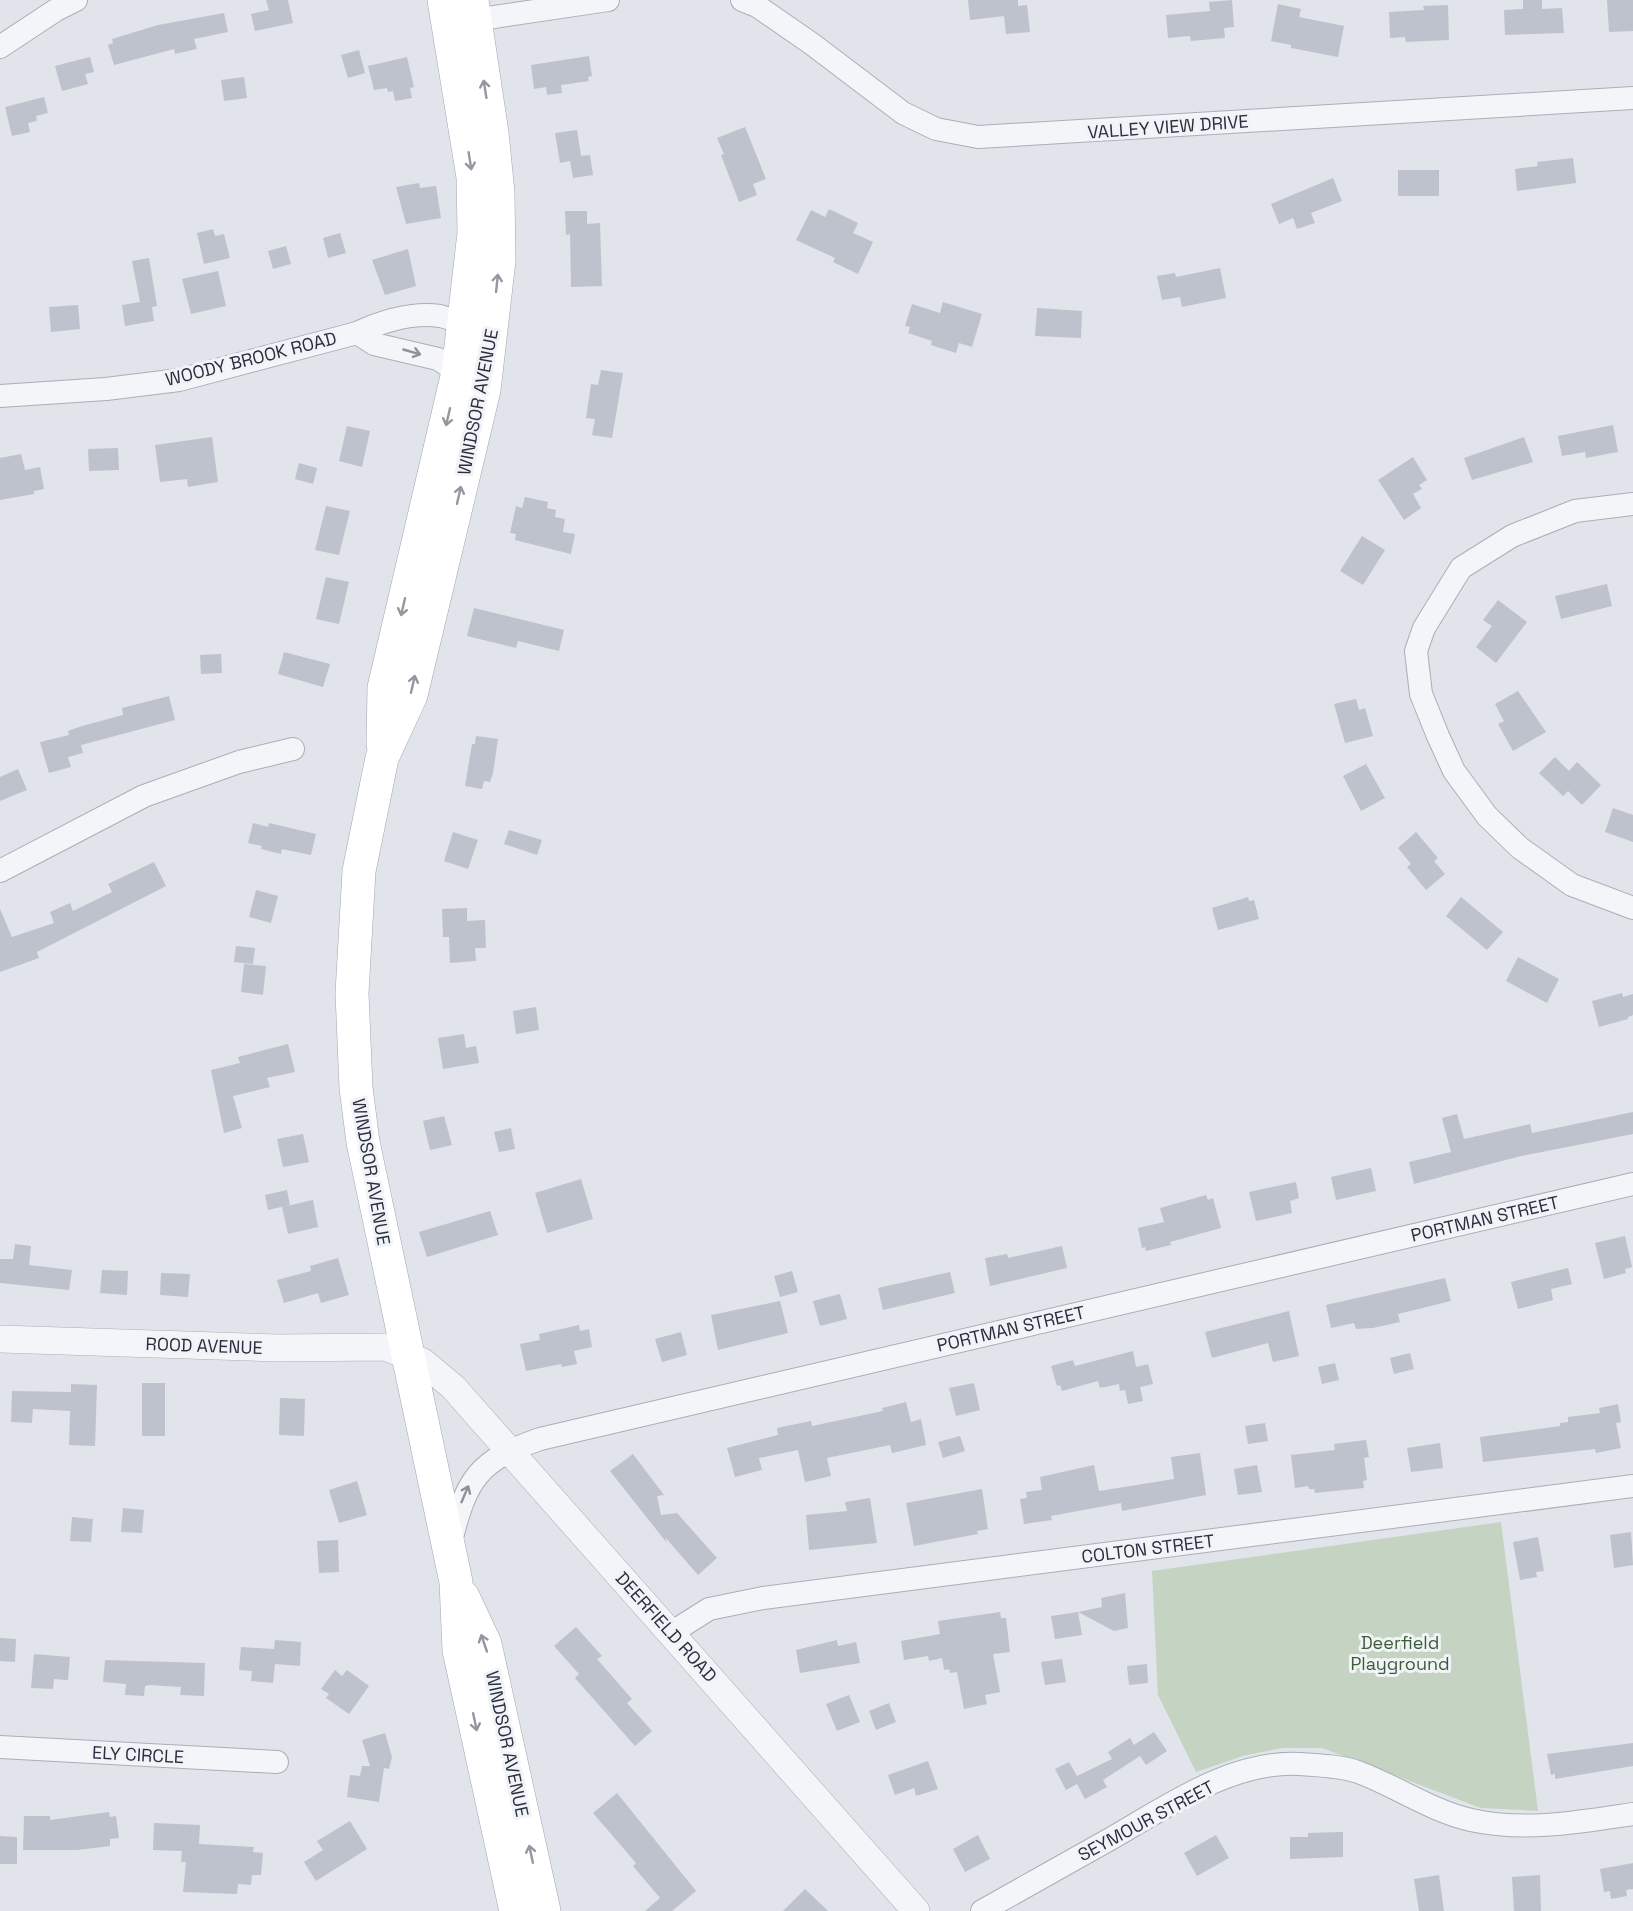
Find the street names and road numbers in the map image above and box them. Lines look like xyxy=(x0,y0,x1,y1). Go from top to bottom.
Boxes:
street label: VALLEY VIEW DRIVE xyxy=(1087,109,1249,144)
street label: WOODY BROOK ROAD xyxy=(163,326,339,391)
street label: WINDSOR AVENUE xyxy=(452,327,503,477)
street label: WINDSOR AVENUE xyxy=(347,1097,396,1247)
street label: PORTMAN STREET xyxy=(1409,1190,1562,1247)
street label: PORTMAN STREET xyxy=(935,1300,1088,1357)
street label: ROOD AVENUE xyxy=(145,1332,263,1359)
street label: COLTON STREET xyxy=(1080,1529,1216,1568)
street label: DEERFIELD ROAD xyxy=(611,1567,722,1687)
street label: WINDSOR AVENUE xyxy=(481,1669,534,1819)
street label: ELY CIRCLE xyxy=(92,1741,185,1768)
street label: SEYMOUR STREET xyxy=(1074,1775,1218,1866)

